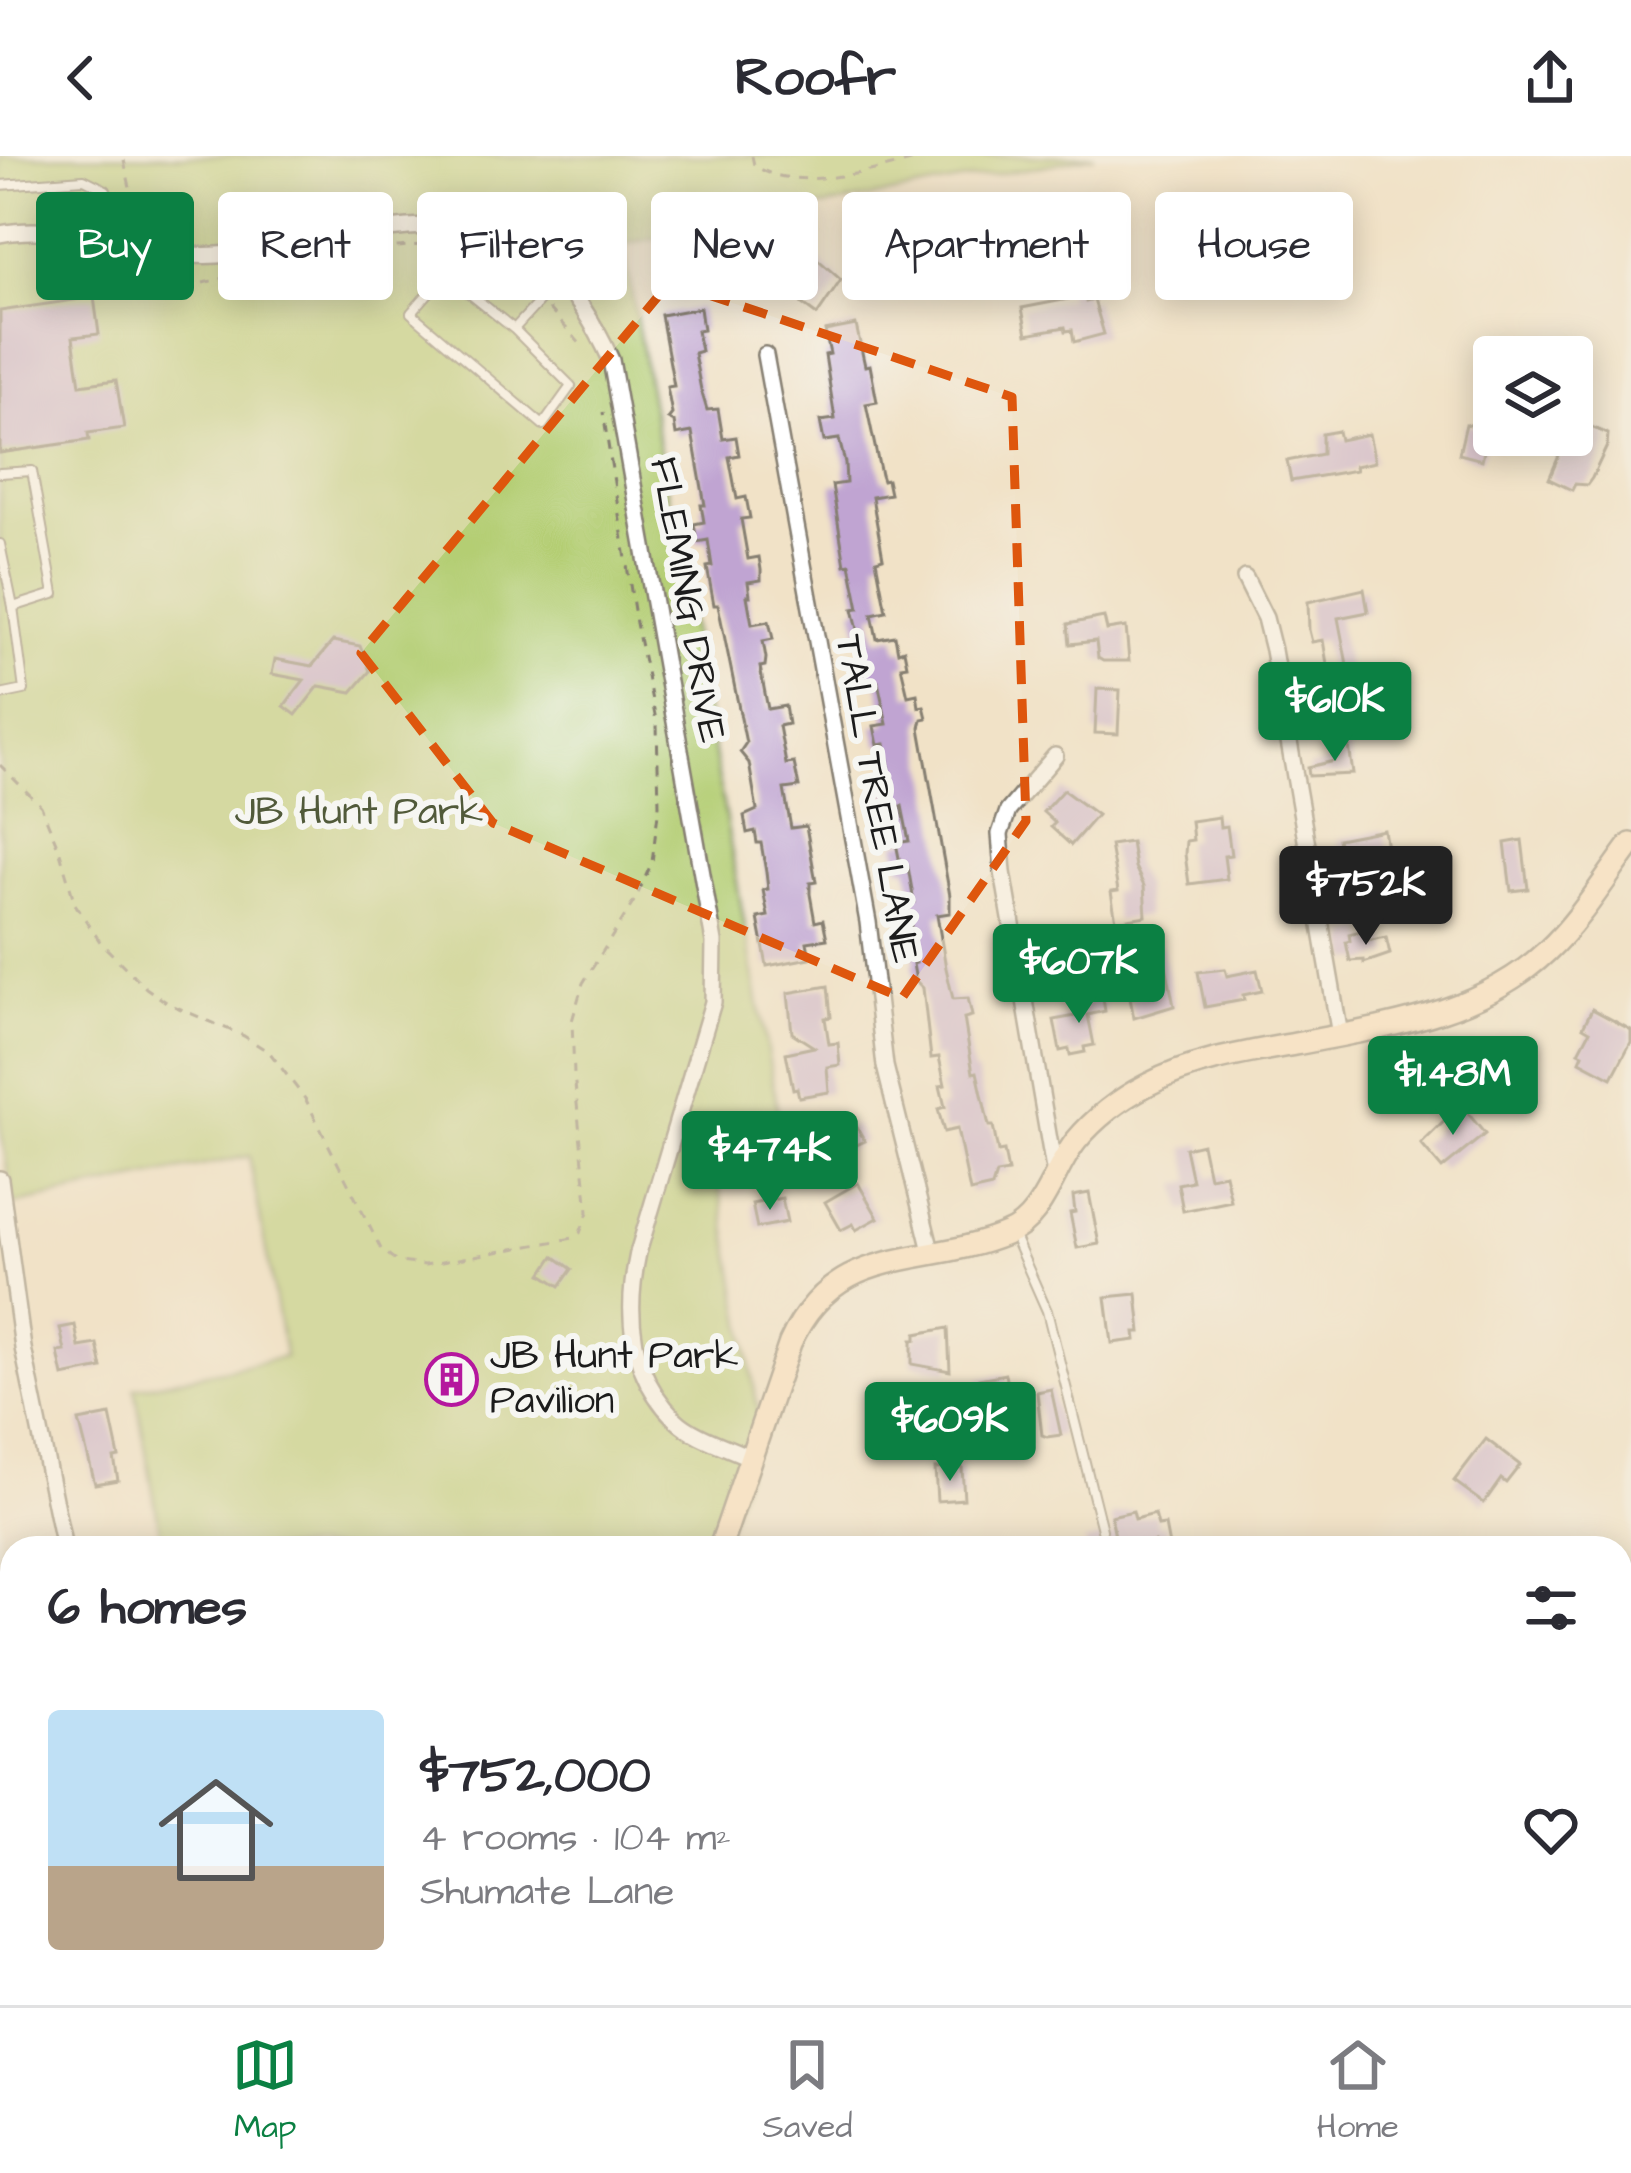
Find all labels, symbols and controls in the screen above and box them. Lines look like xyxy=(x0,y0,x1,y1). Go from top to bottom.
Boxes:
text: Roofr xyxy=(735,41,896,116)
icon: back xyxy=(48,45,114,111)
icon: share xyxy=(1517,45,1583,111)
chip: Buy xyxy=(36,192,194,300)
chip: Rent xyxy=(218,192,393,300)
chip: Filters xyxy=(417,192,627,300)
chip: New xyxy=(651,192,818,300)
chip: Apartment xyxy=(842,192,1131,300)
chip: House xyxy=(1155,192,1353,300)
map controls xyxy=(1473,336,1593,456)
button: layers xyxy=(1473,336,1593,456)
street label: FLEMING DRIVE xyxy=(635,453,739,747)
street label: TALL TREE LANE xyxy=(821,631,931,967)
pin: $610K xyxy=(1251,662,1419,764)
text: $610K xyxy=(1285,674,1385,728)
park label: JB Hunt Park xyxy=(235,786,483,840)
pin: $752K xyxy=(1282,846,1450,948)
text: $752K xyxy=(1306,858,1426,912)
pin: $607K xyxy=(995,924,1163,1026)
text: $607K xyxy=(1020,936,1138,990)
pin: $1.48M xyxy=(1355,1036,1551,1138)
text: $1.48M xyxy=(1395,1048,1511,1102)
pin: $474K xyxy=(686,1111,854,1213)
text: $474K xyxy=(709,1123,831,1177)
place label: JB Hunt Park Pavilion xyxy=(490,1330,739,1429)
building icon: JB Hunt Park Pavilion xyxy=(423,1351,479,1407)
pin: $609K xyxy=(866,1382,1034,1484)
text: $609K xyxy=(892,1394,1008,1448)
text: 6 homes xyxy=(48,1573,247,1644)
icon: filters xyxy=(1518,1575,1584,1641)
text: $752,000 xyxy=(420,1741,651,1812)
icon: home xyxy=(144,1758,288,1902)
icon: heart xyxy=(1518,1797,1584,1863)
text: 4 rooms · 104 m² xyxy=(420,1812,731,1866)
text: Shumate Lane xyxy=(420,1866,674,1920)
tab: Map xyxy=(232,2032,298,2150)
tab: Saved xyxy=(762,2032,852,2150)
tab: Home xyxy=(1317,2032,1399,2150)

